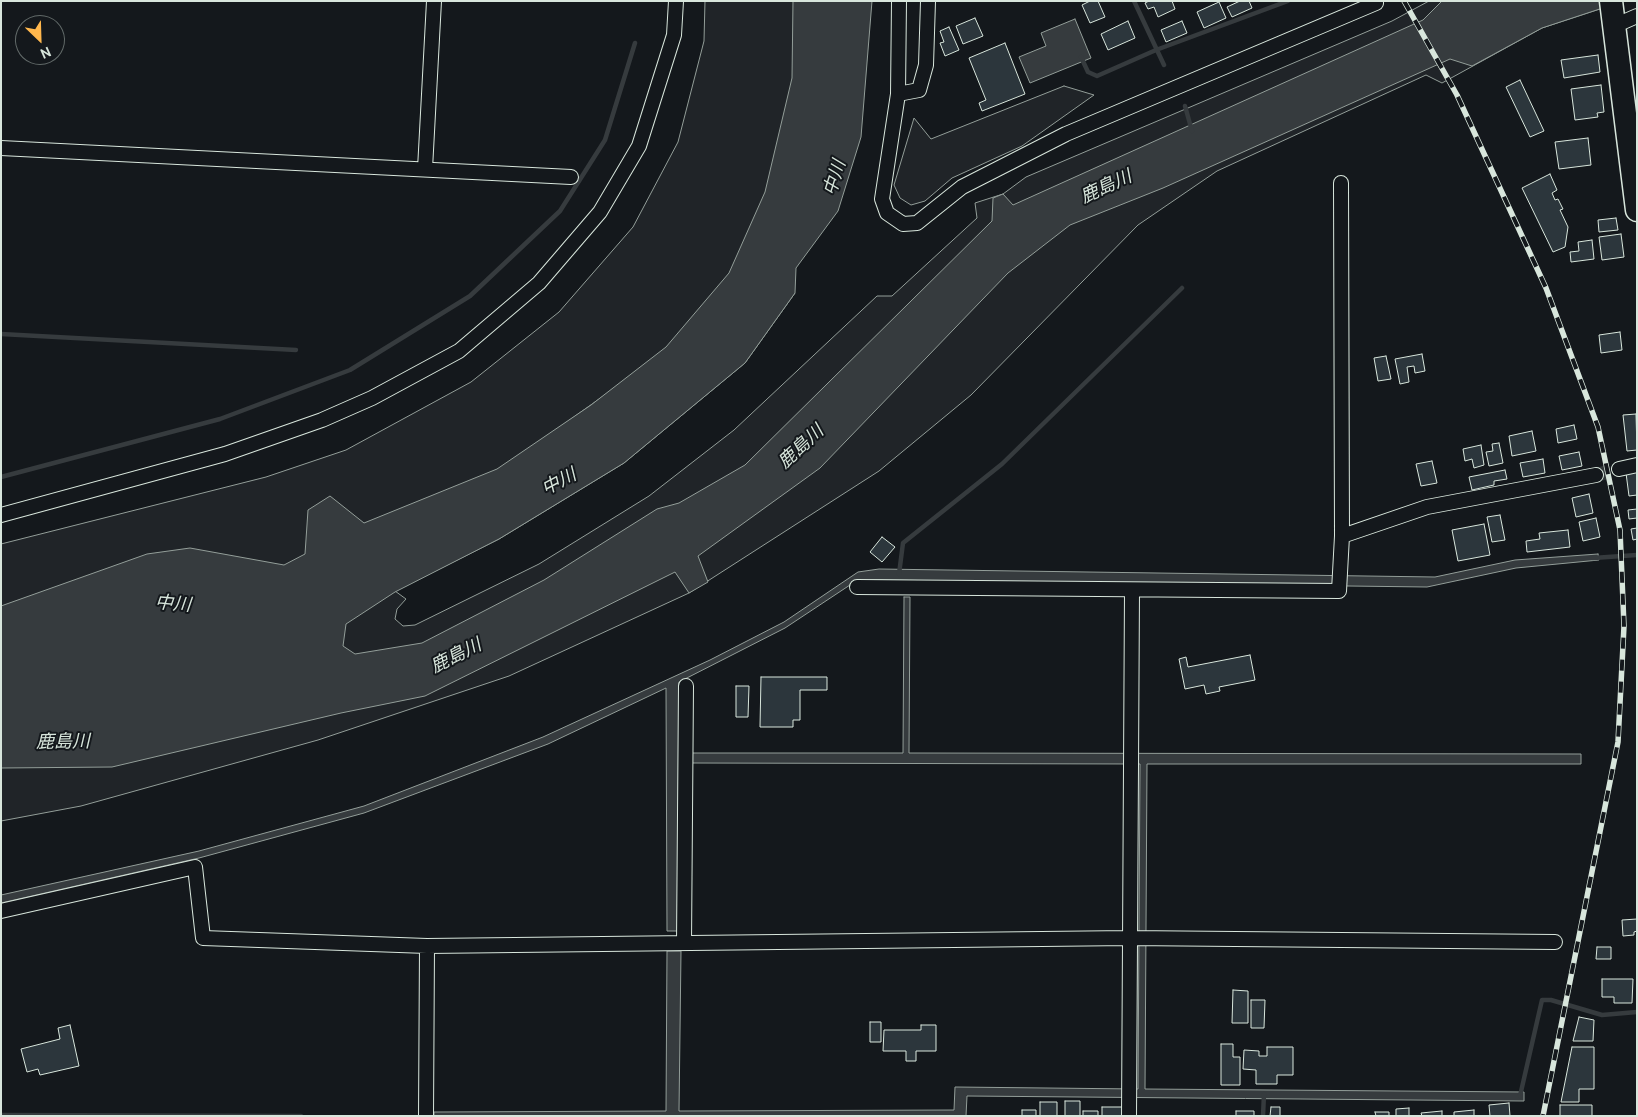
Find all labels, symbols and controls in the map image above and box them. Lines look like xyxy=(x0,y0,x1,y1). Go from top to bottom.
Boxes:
north arrow xyxy=(15,15,65,65)
text: N xyxy=(38,43,54,63)
water label: 中川 xyxy=(819,158,851,198)
water label: 鹿島川 xyxy=(1077,166,1135,208)
water label: 鹿島川 xyxy=(774,421,828,473)
water label: 中川 xyxy=(538,464,580,500)
water label: 中川 xyxy=(154,592,192,616)
water label: 鹿島川 xyxy=(427,634,485,678)
water label: 鹿島川 xyxy=(36,731,90,753)

